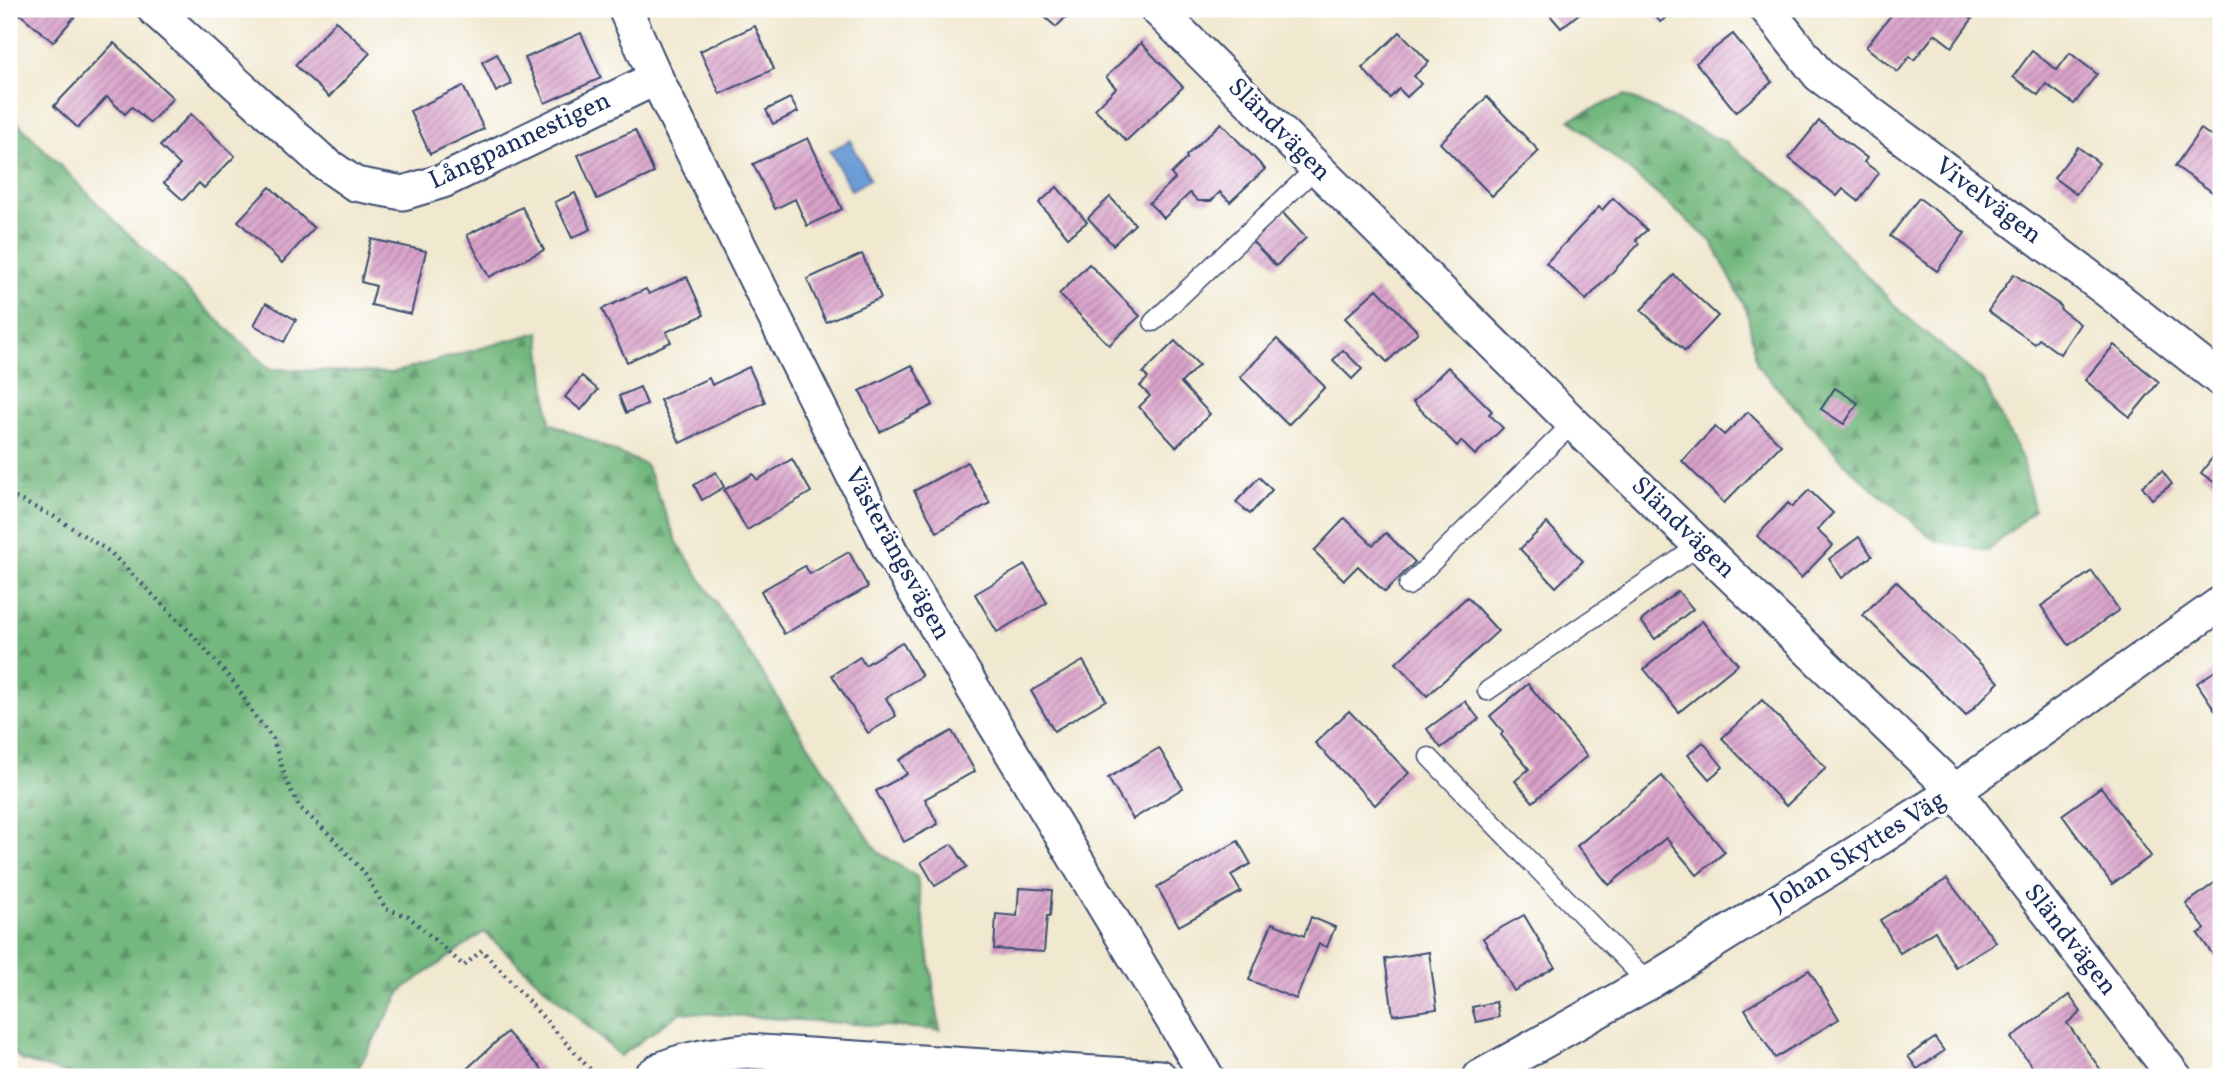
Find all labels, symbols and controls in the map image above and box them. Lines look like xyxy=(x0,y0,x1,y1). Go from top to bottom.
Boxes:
street label: Sländvägen xyxy=(1219,70,1339,190)
street label: Långpannestigen xyxy=(423,83,617,199)
street label: Vivelvägen xyxy=(1927,149,2049,253)
street label: Västerängsvägen xyxy=(835,461,959,647)
street label: Sländvägen xyxy=(1623,469,1743,587)
street label: Johan Skyttes Väg xyxy=(1763,782,1953,920)
street label: Sländvägen xyxy=(2015,876,2125,1004)

